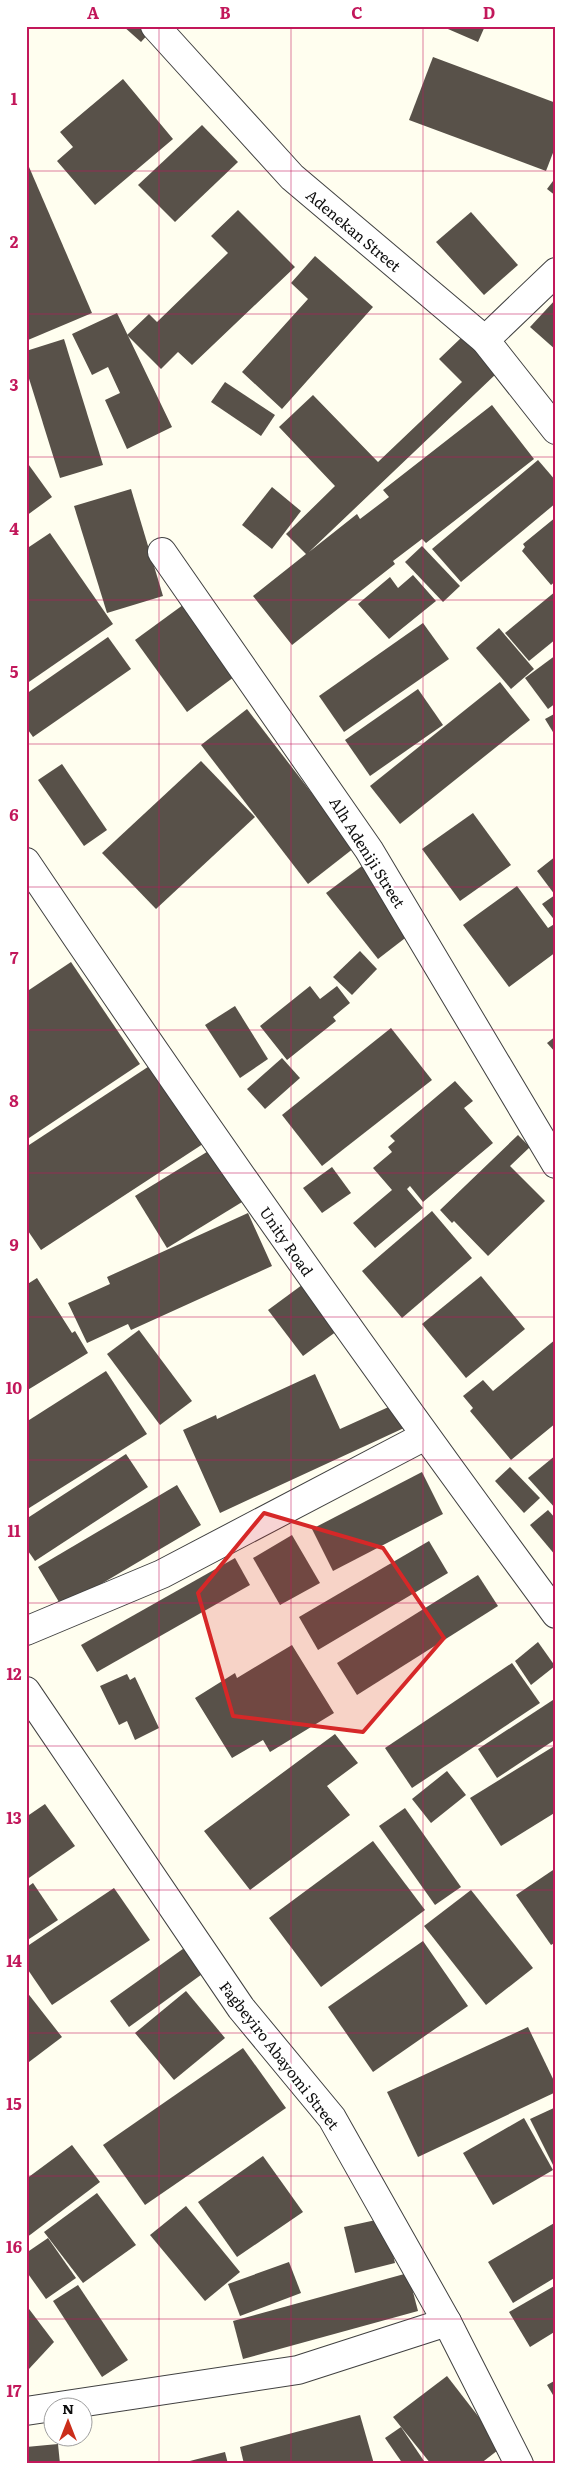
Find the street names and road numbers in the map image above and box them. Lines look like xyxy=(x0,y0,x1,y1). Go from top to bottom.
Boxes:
street label: Adenekan Street xyxy=(301,183,407,277)
street label: Alh Adeniji Street xyxy=(325,792,411,912)
street label: Unity Road xyxy=(255,1201,319,1281)
street label: Fagbeyiro Abayomi Street xyxy=(214,1976,346,2134)

